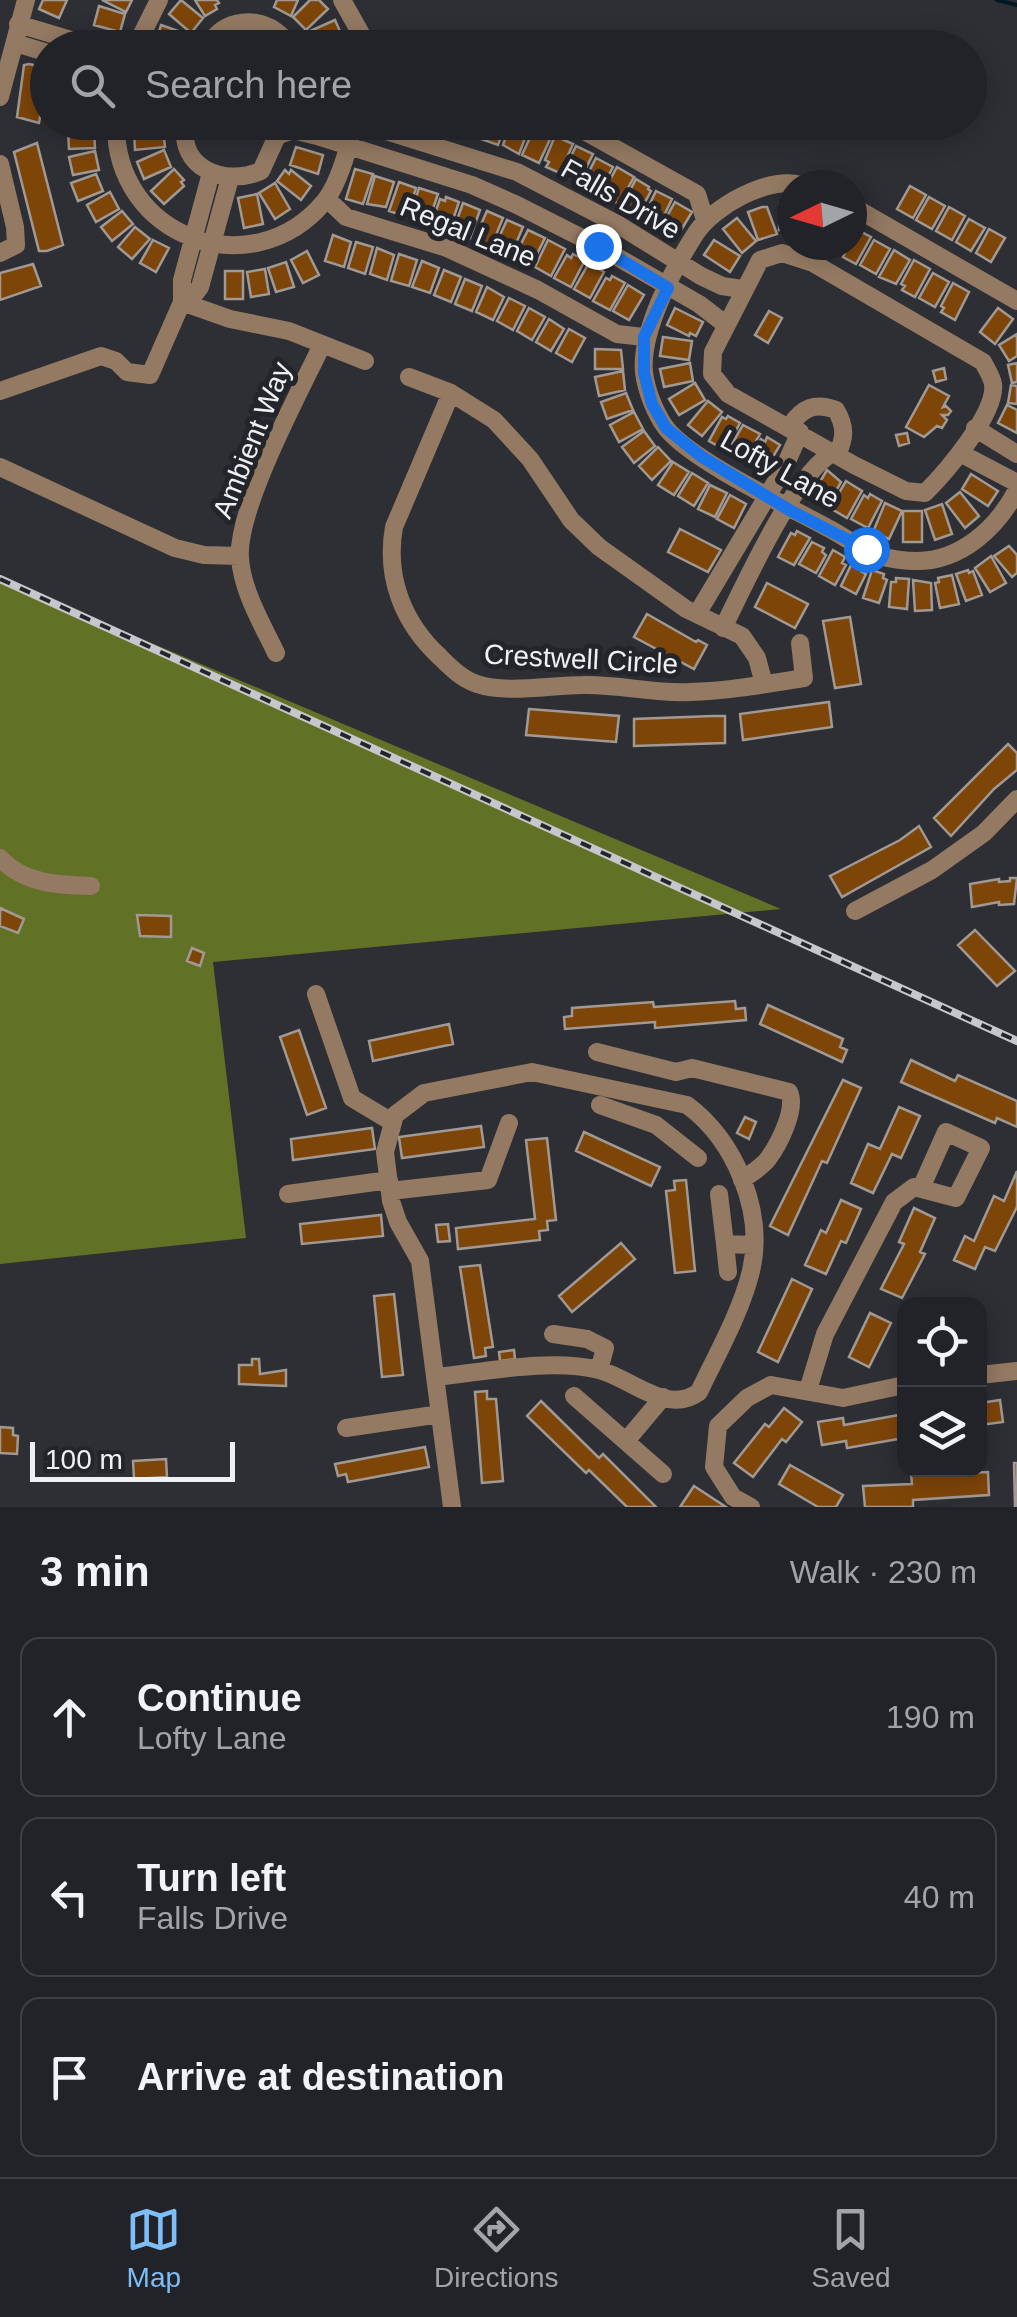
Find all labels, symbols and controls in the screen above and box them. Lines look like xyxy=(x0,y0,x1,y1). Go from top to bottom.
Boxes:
search box xyxy=(30,30,987,140)
icon: search xyxy=(65,58,120,113)
text: Search here xyxy=(145,64,352,106)
street label: Falls Drive xyxy=(556,153,686,245)
north arrow xyxy=(777,170,867,260)
street label: Regal Lane xyxy=(396,191,540,273)
route end xyxy=(576,224,622,270)
street label: Ambient Way xyxy=(207,357,297,523)
street label: Lofty Lane xyxy=(715,424,845,514)
route start xyxy=(844,527,890,573)
street label: Crestwell Circle xyxy=(483,638,679,680)
map controls xyxy=(897,1297,987,1477)
button: locate xyxy=(897,1297,987,1387)
button: layers xyxy=(897,1387,987,1477)
scale bar xyxy=(30,1437,235,1482)
text: 100 m xyxy=(45,1444,123,1475)
text: 3 min xyxy=(40,1548,150,1595)
text: Walk · 230 m xyxy=(790,1554,977,1590)
text: Continue xyxy=(137,1677,302,1719)
icon: ahead xyxy=(42,1690,97,1745)
text: 190 m xyxy=(886,1699,975,1735)
text: Lofty Lane xyxy=(137,1720,286,1756)
text: Turn left xyxy=(137,1857,286,1899)
icon: left xyxy=(42,1870,97,1925)
text: 40 m xyxy=(904,1879,975,1915)
text: Falls Drive xyxy=(137,1900,288,1936)
icon: arrive xyxy=(42,2050,97,2105)
text: Arrive at destination xyxy=(137,2056,504,2098)
tab: Map xyxy=(126,2202,181,2294)
tab: Directions xyxy=(434,2202,559,2294)
tab: Saved xyxy=(811,2202,891,2294)

